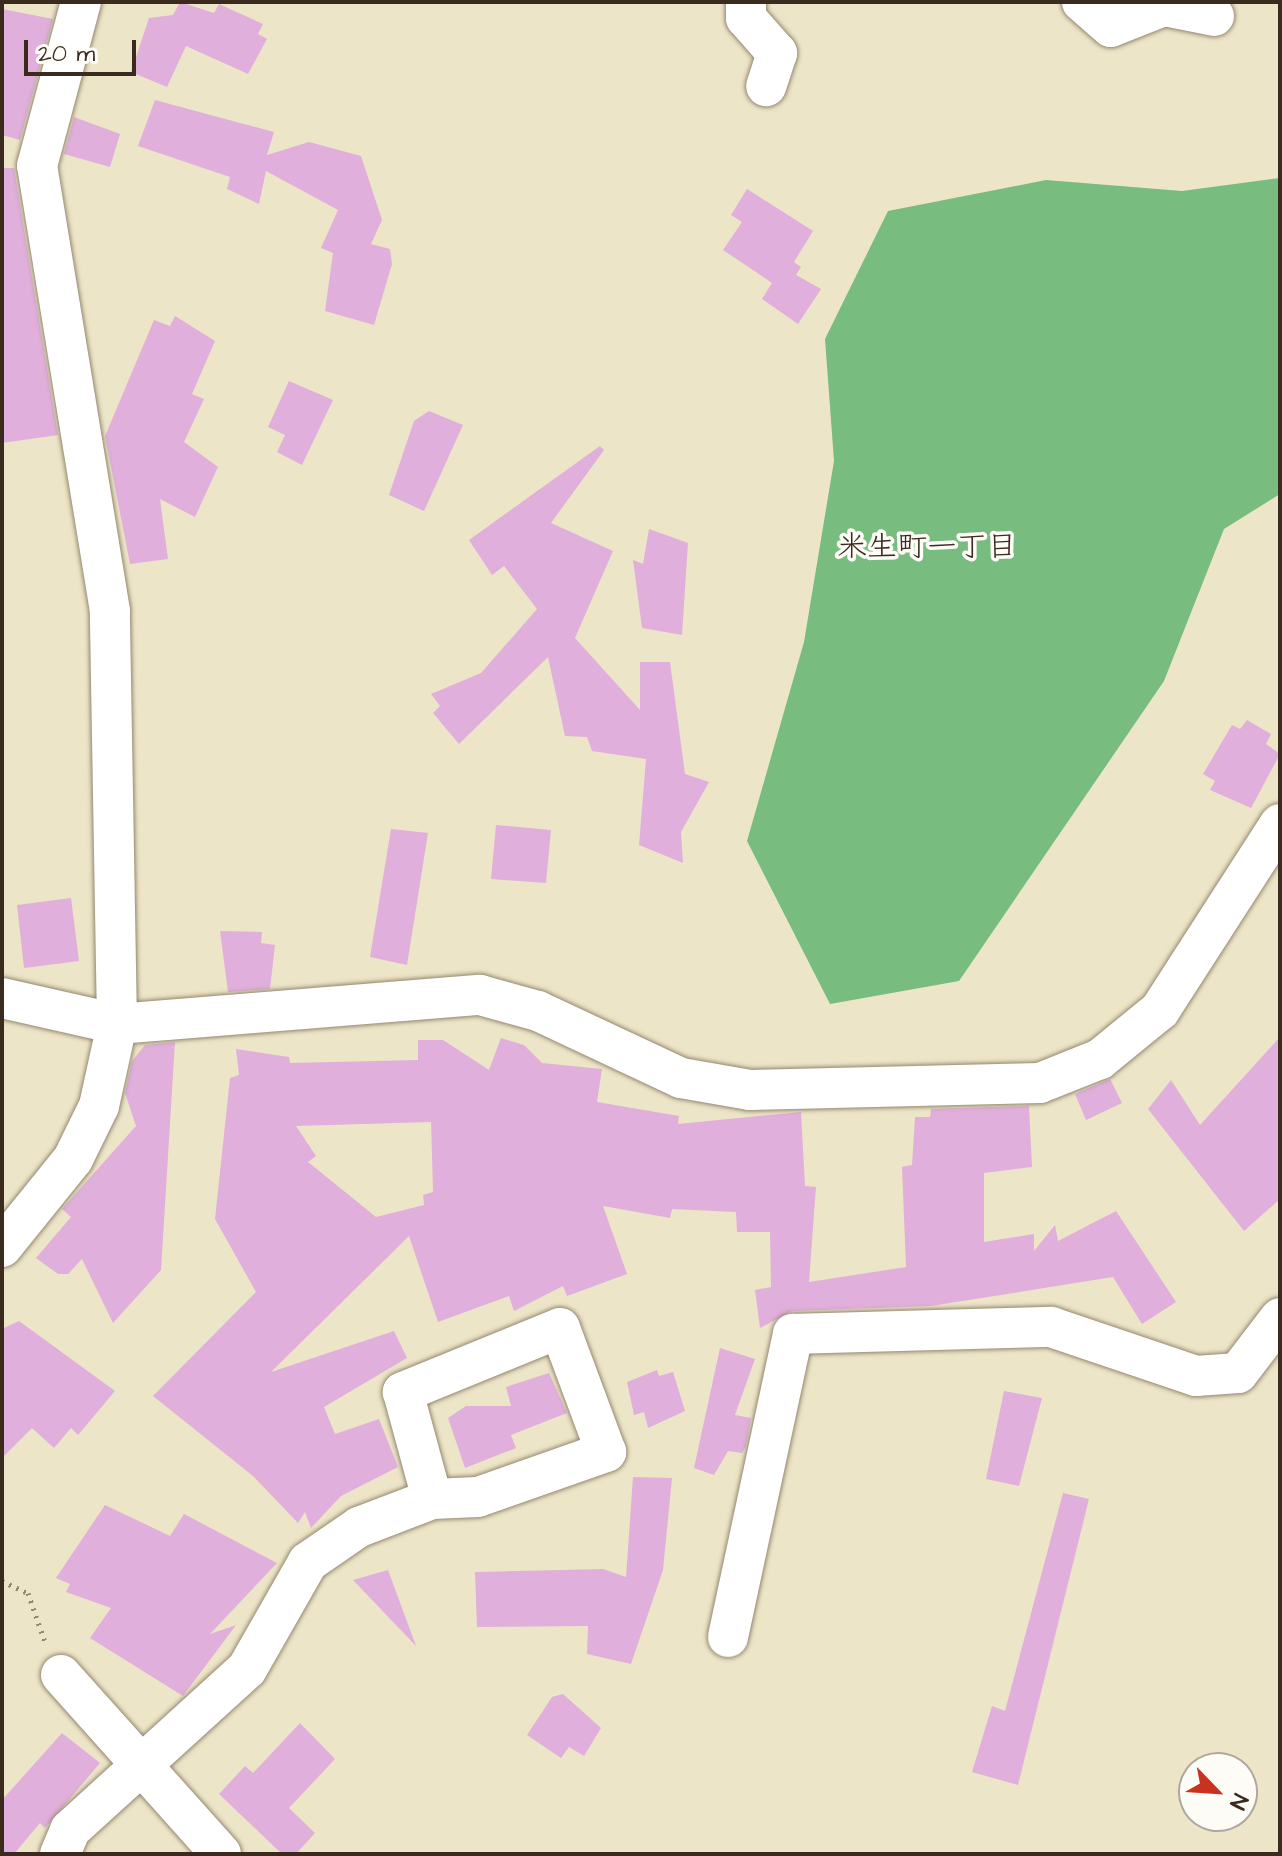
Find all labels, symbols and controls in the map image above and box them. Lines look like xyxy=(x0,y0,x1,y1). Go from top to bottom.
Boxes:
scale bar xyxy=(28,24,140,74)
text: 20 m xyxy=(38,37,95,71)
district label: 米生町一丁目 xyxy=(837,529,1017,565)
north arrow xyxy=(1178,1752,1258,1832)
text: N xyxy=(1221,1789,1255,1814)

